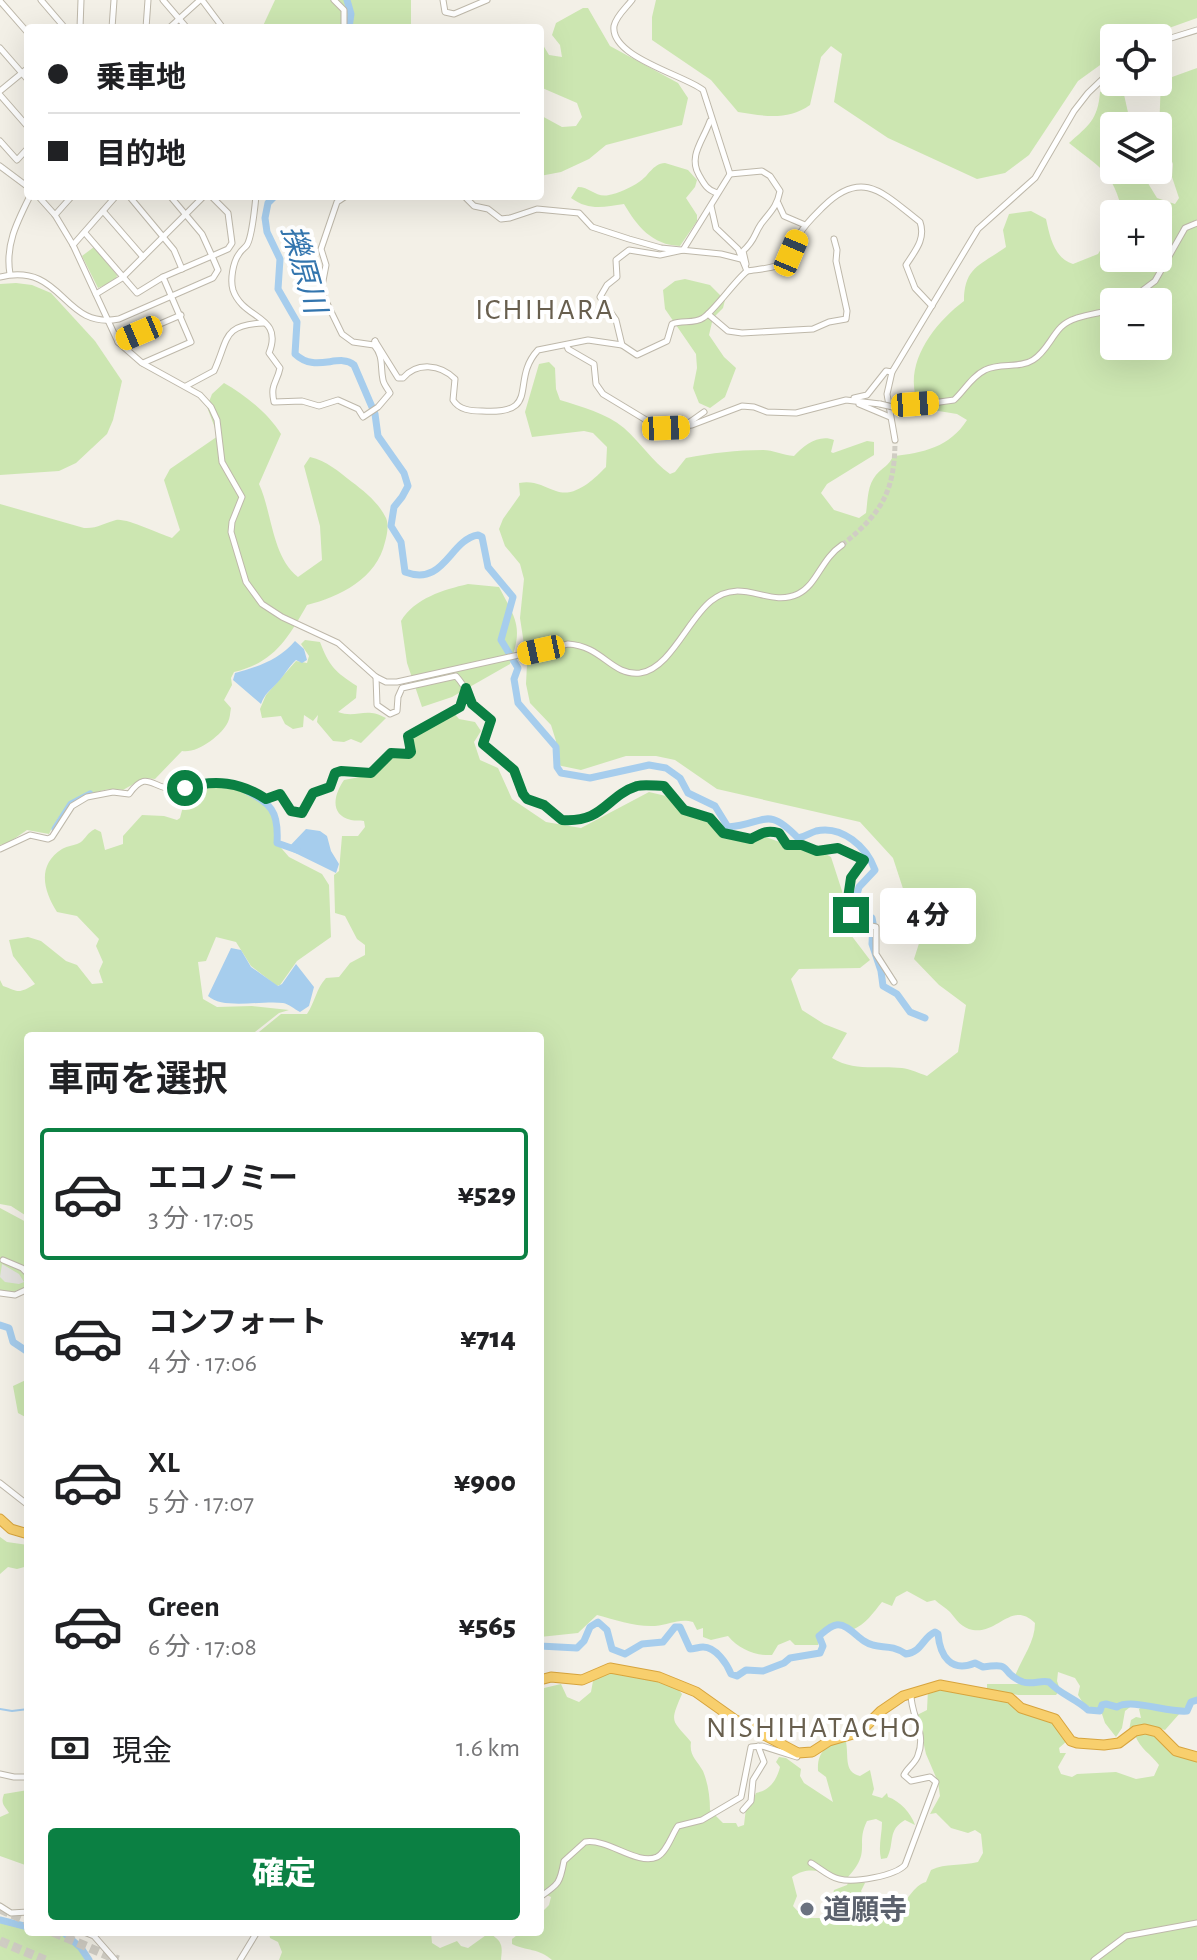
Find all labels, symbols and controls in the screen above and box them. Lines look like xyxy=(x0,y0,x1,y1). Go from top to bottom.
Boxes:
map controls xyxy=(1100,24,1172,360)
button: locate xyxy=(1100,24,1172,96)
text: 乗車地 xyxy=(96,63,186,93)
button: layers xyxy=(1100,112,1172,184)
text: 目的地 xyxy=(96,140,186,170)
button: + xyxy=(1100,200,1172,272)
water label: 擽原川 xyxy=(276,221,333,320)
car xyxy=(771,226,811,280)
button: − xyxy=(1100,288,1172,360)
district label: ICHIHARA xyxy=(475,295,615,325)
car xyxy=(112,313,166,353)
car xyxy=(890,390,940,418)
car xyxy=(642,415,690,441)
car xyxy=(515,633,567,667)
route start xyxy=(167,770,203,806)
callout: 4 分 xyxy=(879,887,975,943)
route end xyxy=(833,897,869,933)
text: 4 分 xyxy=(906,903,950,929)
text: 車両を選択 xyxy=(48,1062,228,1098)
icon: car xyxy=(52,1158,124,1230)
text: エコノミー xyxy=(148,1164,298,1194)
text: ¥529 xyxy=(457,1179,516,1209)
text: 3 分 · 17:05 xyxy=(148,1206,254,1232)
icon: car xyxy=(52,1302,124,1374)
text: コンフォート xyxy=(148,1308,327,1338)
text: ¥714 xyxy=(460,1323,516,1353)
text: 4 分 · 17:06 xyxy=(148,1350,257,1376)
icon: car xyxy=(52,1446,124,1518)
text: XL xyxy=(148,1448,180,1478)
text: ¥900 xyxy=(454,1467,516,1497)
text: 5 分 · 17:07 xyxy=(148,1490,254,1516)
icon: car xyxy=(52,1590,124,1662)
text: Green xyxy=(148,1592,220,1622)
text: ¥565 xyxy=(459,1611,516,1641)
text: 6 分 · 17:08 xyxy=(148,1634,257,1660)
district label: NISHIHATACHO xyxy=(706,1713,922,1743)
icon: cash xyxy=(48,1726,92,1770)
text: 1.6 km xyxy=(456,1735,520,1761)
text: 現金 xyxy=(112,1737,172,1767)
button: 確定 xyxy=(48,1828,520,1920)
place label: 道願寺 xyxy=(823,1894,907,1925)
marker: 道願寺 xyxy=(798,1900,816,1918)

